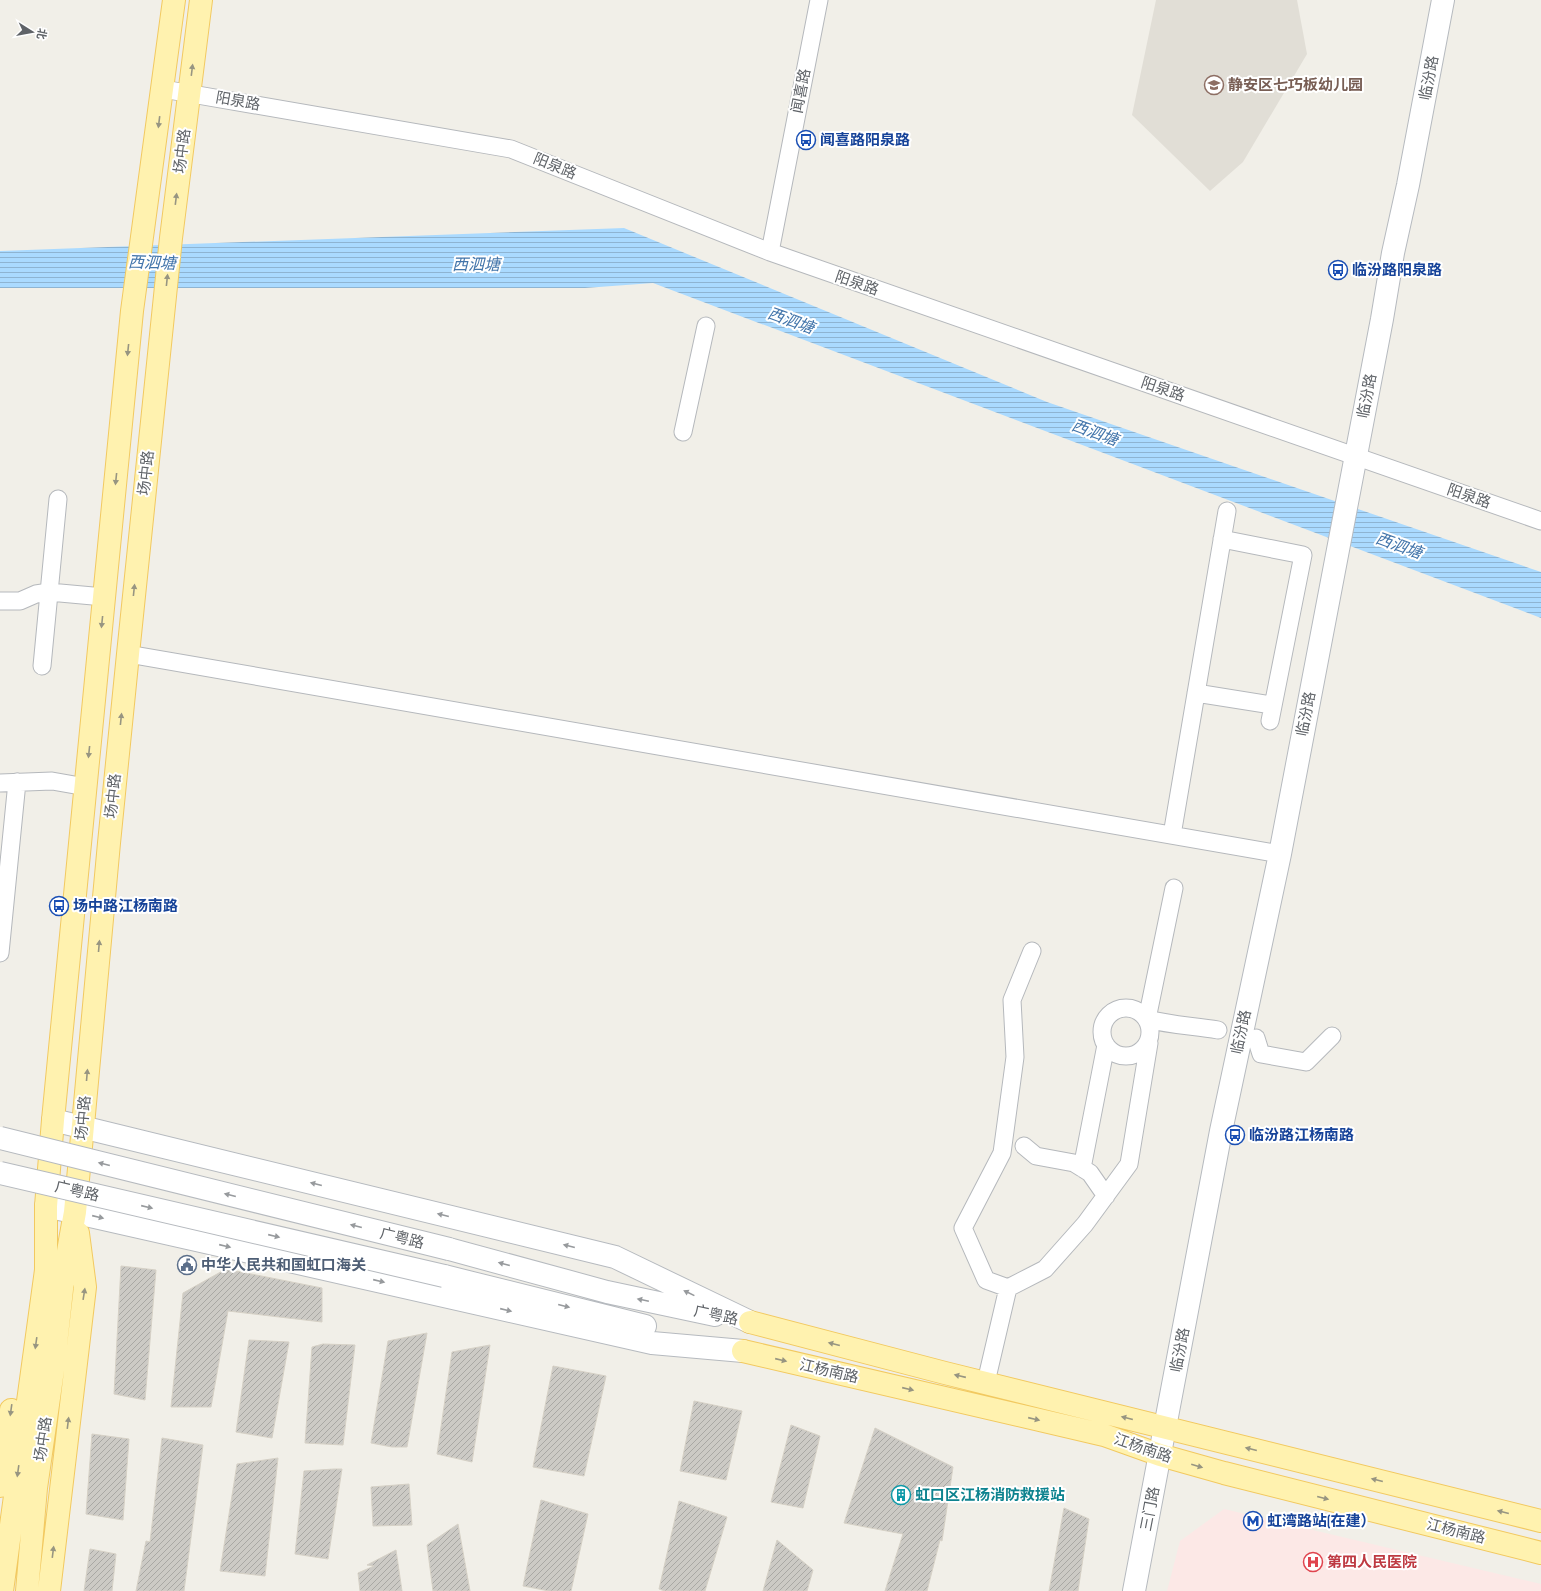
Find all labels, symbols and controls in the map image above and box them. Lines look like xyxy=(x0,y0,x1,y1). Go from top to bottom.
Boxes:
north arrow xyxy=(12,12,52,52)
text: 北 xyxy=(34,27,49,40)
street label: 临汾路 xyxy=(1416,54,1443,102)
one-way arrow xyxy=(189,64,195,76)
street label: 闻喜路 xyxy=(788,67,815,115)
school or university icon: 静安区七巧板幼儿园 xyxy=(1203,74,1225,96)
place label: 静安区七巧板幼儿园 xyxy=(1228,76,1363,95)
street label: 阳泉路 xyxy=(214,88,262,115)
one-way arrow xyxy=(156,116,162,128)
street label: 场中路 xyxy=(170,128,195,175)
bus stop icon: 闻喜路阳泉路 xyxy=(795,129,817,151)
place label: 闻喜路阳泉路 xyxy=(820,131,910,150)
street label: 阳泉路 xyxy=(530,149,579,184)
one-way arrow xyxy=(173,193,179,205)
water label: 西泗塘 xyxy=(128,253,179,274)
water label: 西泗塘 xyxy=(452,256,503,275)
bus stop icon: 临汾路阳泉路 xyxy=(1327,259,1349,281)
place label: 临汾路阳泉路 xyxy=(1352,261,1442,280)
street label: 阳泉路 xyxy=(832,267,881,300)
one-way arrow xyxy=(164,274,170,286)
water label: 西泗塘 xyxy=(765,304,819,340)
one-way arrow xyxy=(125,344,132,356)
street label: 临汾路 xyxy=(1354,372,1381,420)
street label: 阳泉路 xyxy=(1138,373,1187,406)
water label: 西泗塘 xyxy=(1069,416,1123,452)
street label: 场中路 xyxy=(135,450,158,496)
one-way arrow xyxy=(112,473,119,485)
street label: 阳泉路 xyxy=(1444,480,1493,513)
water label: 西泗塘 xyxy=(1373,529,1427,565)
one-way arrow xyxy=(131,584,138,596)
one-way arrow xyxy=(98,616,105,628)
street label: 临汾路 xyxy=(1293,690,1320,738)
one-way arrow xyxy=(118,713,124,725)
one-way arrow xyxy=(86,746,92,758)
street label: 场中路 xyxy=(102,773,125,819)
bus stop icon: 场中路江杨南路 xyxy=(48,895,70,917)
place label: 场中路江杨南路 xyxy=(73,897,178,916)
one-way arrow xyxy=(96,940,102,952)
street label: 临汾路 xyxy=(1228,1008,1255,1056)
one-way arrow xyxy=(84,1069,90,1081)
street label: 场中路 xyxy=(72,1095,95,1141)
bus stop icon: 临汾路江杨南路 xyxy=(1224,1124,1246,1146)
place label: 临汾路江杨南路 xyxy=(1249,1126,1354,1145)
one-way arrow xyxy=(98,1161,110,1167)
street label: 广粤路 xyxy=(53,1177,101,1206)
one-way arrow xyxy=(310,1181,323,1187)
one-way arrow xyxy=(224,1192,236,1198)
one-way arrow xyxy=(141,1204,153,1210)
one-way arrow xyxy=(436,1212,448,1218)
one-way arrow xyxy=(92,1214,104,1220)
one-way arrow xyxy=(350,1223,363,1229)
street label: 广粤路 xyxy=(378,1224,426,1253)
one-way arrow xyxy=(268,1234,280,1240)
one-way arrow xyxy=(219,1243,231,1249)
one-way arrow xyxy=(563,1243,575,1249)
public building icon: 中华人民共和国虹口海关 xyxy=(176,1254,198,1276)
place label: 中华人民共和国虹口海关 xyxy=(201,1256,366,1275)
one-way arrow xyxy=(497,1261,509,1267)
one-way arrow xyxy=(373,1278,385,1284)
one-way arrow xyxy=(81,1288,87,1300)
one-way arrow xyxy=(684,1290,695,1296)
one-way arrow xyxy=(637,1296,649,1302)
street label: 广粤路 xyxy=(692,1302,740,1329)
one-way arrow xyxy=(557,1303,570,1309)
one-way arrow xyxy=(500,1307,512,1313)
street label: 临汾路 xyxy=(1167,1326,1194,1374)
one-way arrow xyxy=(33,1336,39,1349)
one-way arrow xyxy=(828,1341,840,1347)
street label: 江杨南路 xyxy=(798,1355,860,1387)
one-way arrow xyxy=(775,1357,788,1363)
one-way arrow xyxy=(954,1373,967,1379)
one-way arrow xyxy=(902,1387,914,1393)
one-way arrow xyxy=(8,1404,14,1416)
street label: 场中路 xyxy=(31,1415,56,1463)
one-way arrow xyxy=(1121,1415,1133,1421)
one-way arrow xyxy=(1029,1416,1041,1422)
one-way arrow xyxy=(65,1417,71,1429)
street label: 江杨南路 xyxy=(1111,1430,1174,1467)
one-way arrow xyxy=(1245,1446,1257,1452)
one-way arrow xyxy=(1191,1463,1204,1469)
one-way arrow xyxy=(15,1465,21,1477)
one-way arrow xyxy=(1371,1477,1383,1483)
building icon: 虹口区江杨消防救援站 xyxy=(890,1484,912,1506)
street label: 三门路 xyxy=(1137,1485,1164,1533)
place label: 虹口区江杨消防救援站 xyxy=(915,1486,1065,1505)
one-way arrow xyxy=(1317,1495,1330,1501)
one-way arrow xyxy=(1497,1508,1509,1514)
metro station icon: 虹湾路站(在建） xyxy=(1242,1510,1264,1532)
place label: 虹湾路站(在建） xyxy=(1267,1512,1375,1531)
street label: 江杨南路 xyxy=(1424,1515,1487,1548)
one-way arrow xyxy=(50,1546,56,1558)
hospital icon: 第四人民医院 xyxy=(1302,1551,1324,1573)
place label: 第四人民医院 xyxy=(1327,1553,1417,1572)

